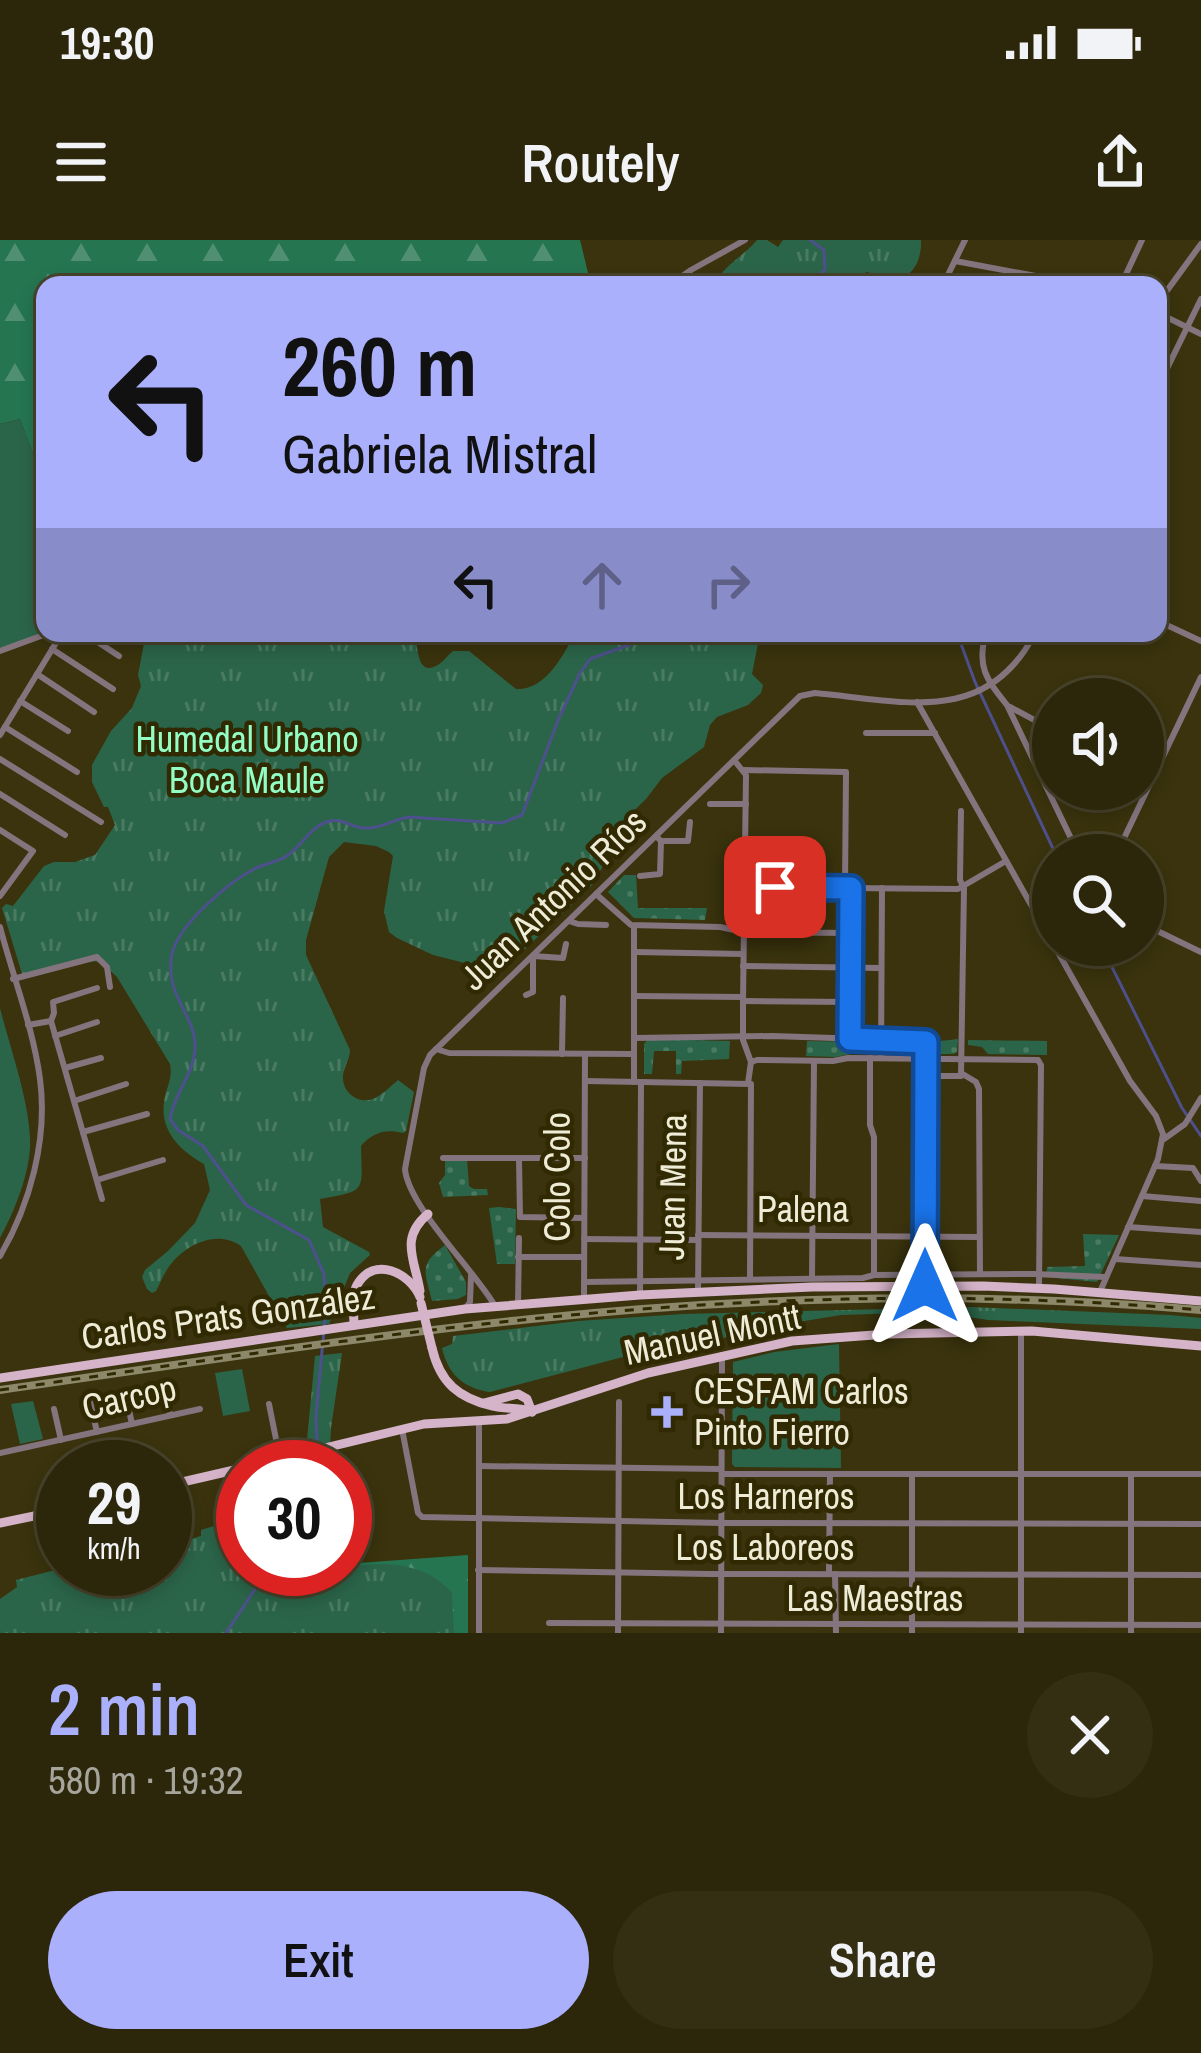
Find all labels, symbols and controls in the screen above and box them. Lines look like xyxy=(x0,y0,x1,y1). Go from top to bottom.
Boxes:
text: 19:30 xyxy=(60,12,154,73)
text: Routely xyxy=(521,126,680,199)
icon: menu xyxy=(48,129,114,195)
icon: share xyxy=(1087,129,1153,195)
text: 260 m xyxy=(282,309,477,422)
icon: left xyxy=(84,324,240,480)
text: Gabriela Mistral xyxy=(282,417,597,490)
icon: left xyxy=(443,552,509,618)
icon: ahead xyxy=(569,552,635,618)
icon: right xyxy=(695,552,761,618)
map controls xyxy=(1032,678,1164,966)
button: sound xyxy=(1032,678,1164,810)
park label: Humedal Urbano Boca Maule xyxy=(135,715,359,804)
street label: Juan Antonio Ríos xyxy=(450,798,656,1000)
button: search xyxy=(1032,834,1164,966)
pin xyxy=(724,836,826,938)
icon: arrive xyxy=(742,854,808,920)
street label: Colo Colo xyxy=(533,1112,581,1242)
street label: Juan Mena xyxy=(647,1114,697,1260)
street label: Palena xyxy=(757,1185,849,1233)
position arrow xyxy=(862,1223,988,1349)
street label: Carlos Prats González xyxy=(78,1272,378,1360)
street label: Manuel Montt xyxy=(620,1292,804,1376)
street label: Carcop xyxy=(77,1363,181,1431)
place label: CESFAM Carlos Pinto Fierro xyxy=(694,1367,909,1456)
marker: CESFAM Carlos Pinto Fierro xyxy=(651,1396,683,1428)
speed limit sign: 30 xyxy=(216,1440,372,1596)
text: 29 xyxy=(87,1462,141,1543)
street label: Los Harneros xyxy=(677,1472,855,1520)
street label: Los Laboreos xyxy=(676,1523,854,1571)
text: km/h xyxy=(87,1528,141,1568)
street label: Las Maestras xyxy=(786,1574,964,1622)
text: 2 min xyxy=(48,1660,200,1757)
button: close xyxy=(1027,1672,1153,1798)
text: 580 m · 19:32 xyxy=(48,1754,244,1806)
button: Exit xyxy=(48,1891,589,2029)
button: Share xyxy=(613,1891,1153,2029)

